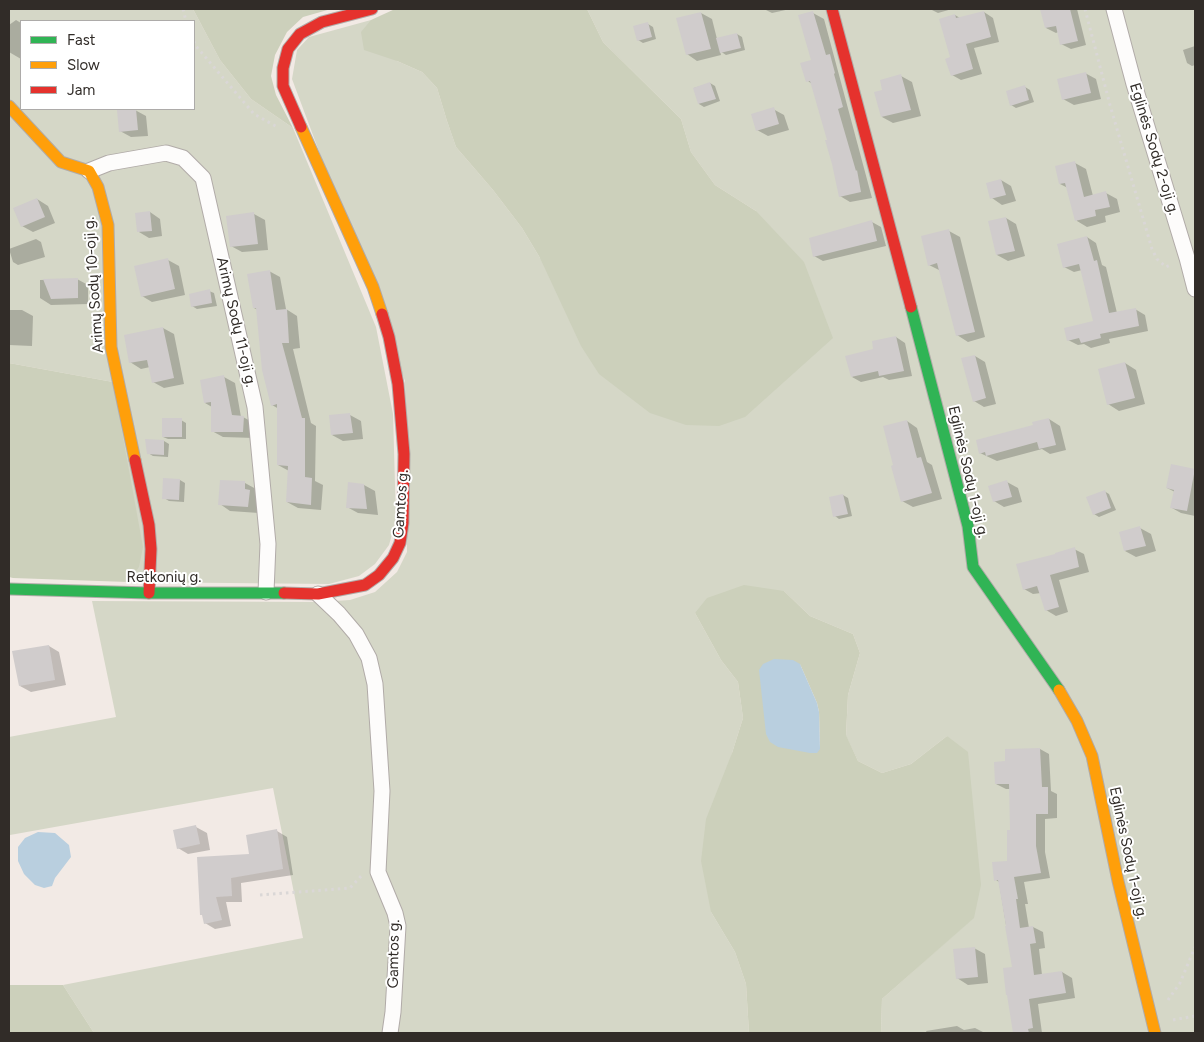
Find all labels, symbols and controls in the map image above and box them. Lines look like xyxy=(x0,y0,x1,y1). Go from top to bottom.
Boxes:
legend xyxy=(20,20,195,110)
text: Fast xyxy=(67,31,95,49)
text: Slow xyxy=(67,56,100,74)
text: Jam xyxy=(67,81,95,99)
street label: Eglinės Sodų 2-oji g. xyxy=(1125,81,1183,217)
street label: Arimų Sodų 10-oji g. xyxy=(80,216,108,354)
street label: Arimų Sodų 11-oji g. xyxy=(212,255,260,389)
street label: Eglinės Sodų 1-oji g. xyxy=(944,404,992,540)
street label: Gamtos g. xyxy=(390,469,412,539)
street label: Retkonių g. xyxy=(127,569,201,587)
street label: Eglinės Sodų 1-oji g. xyxy=(1105,785,1151,921)
street label: Gamtos g. xyxy=(384,919,404,989)

